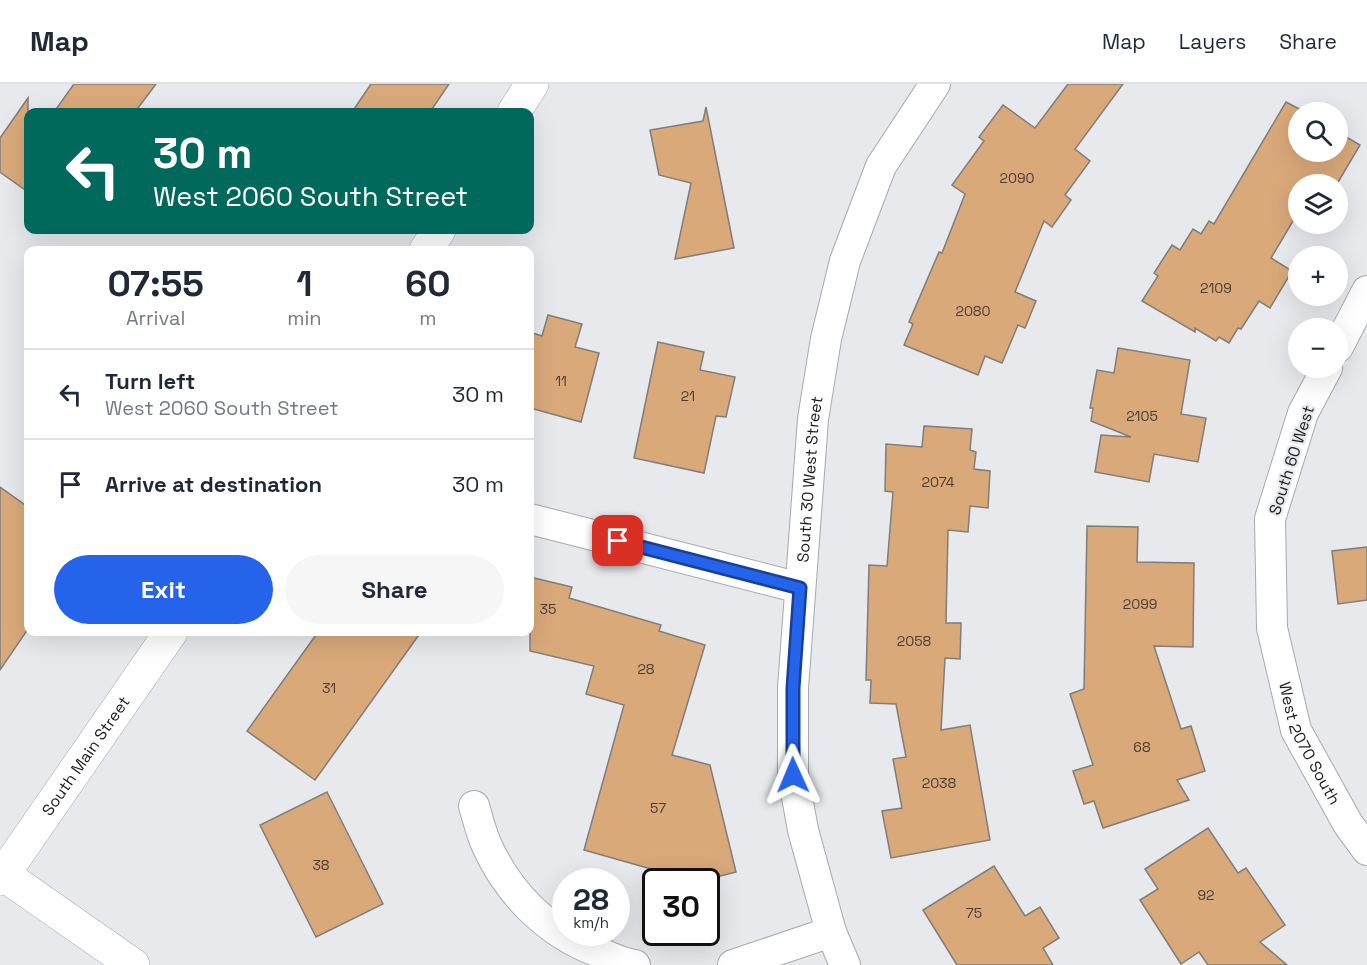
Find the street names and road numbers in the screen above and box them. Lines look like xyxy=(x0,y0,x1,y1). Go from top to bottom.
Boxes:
street label: South 30 West Street xyxy=(792,395,828,563)
street label: South 60 West xyxy=(1264,403,1319,517)
street label: West 2070 South xyxy=(1274,680,1345,808)
street label: South Main Street xyxy=(37,692,134,820)

